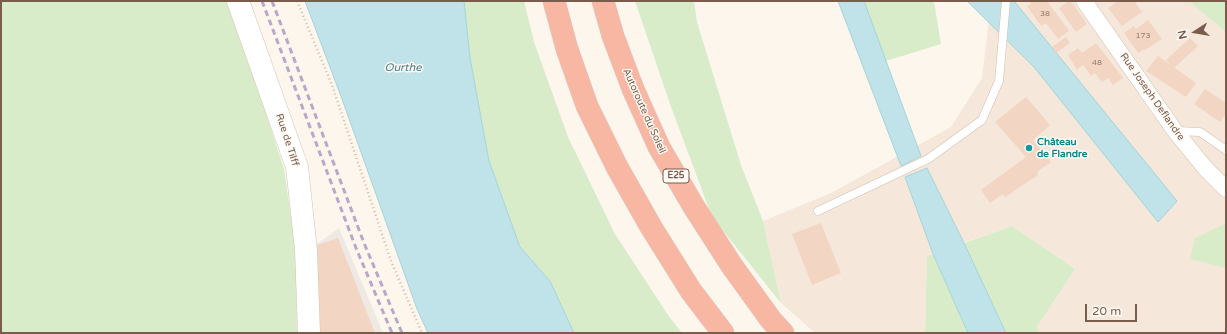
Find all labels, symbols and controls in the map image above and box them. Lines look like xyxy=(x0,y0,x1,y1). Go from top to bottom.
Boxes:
house number: 38 xyxy=(1040,9,1050,19)
north arrow xyxy=(1175,12,1215,52)
text: N xyxy=(1175,29,1190,40)
house number: 173 xyxy=(1135,31,1151,41)
street label: Rue Joseph Deflandre xyxy=(1117,51,1187,143)
house number: 48 xyxy=(1092,58,1102,68)
water label: Ourthe xyxy=(385,61,421,75)
street label: Autoroute du Soleil xyxy=(620,67,668,155)
street label: Rue de Tilff xyxy=(273,112,301,168)
place label: Château de Flandre xyxy=(1037,136,1087,160)
marker: Château de Flandre xyxy=(1024,143,1034,153)
road number: E25 xyxy=(663,169,689,183)
scale bar xyxy=(1087,296,1139,322)
text: 20 m xyxy=(1092,304,1121,318)

